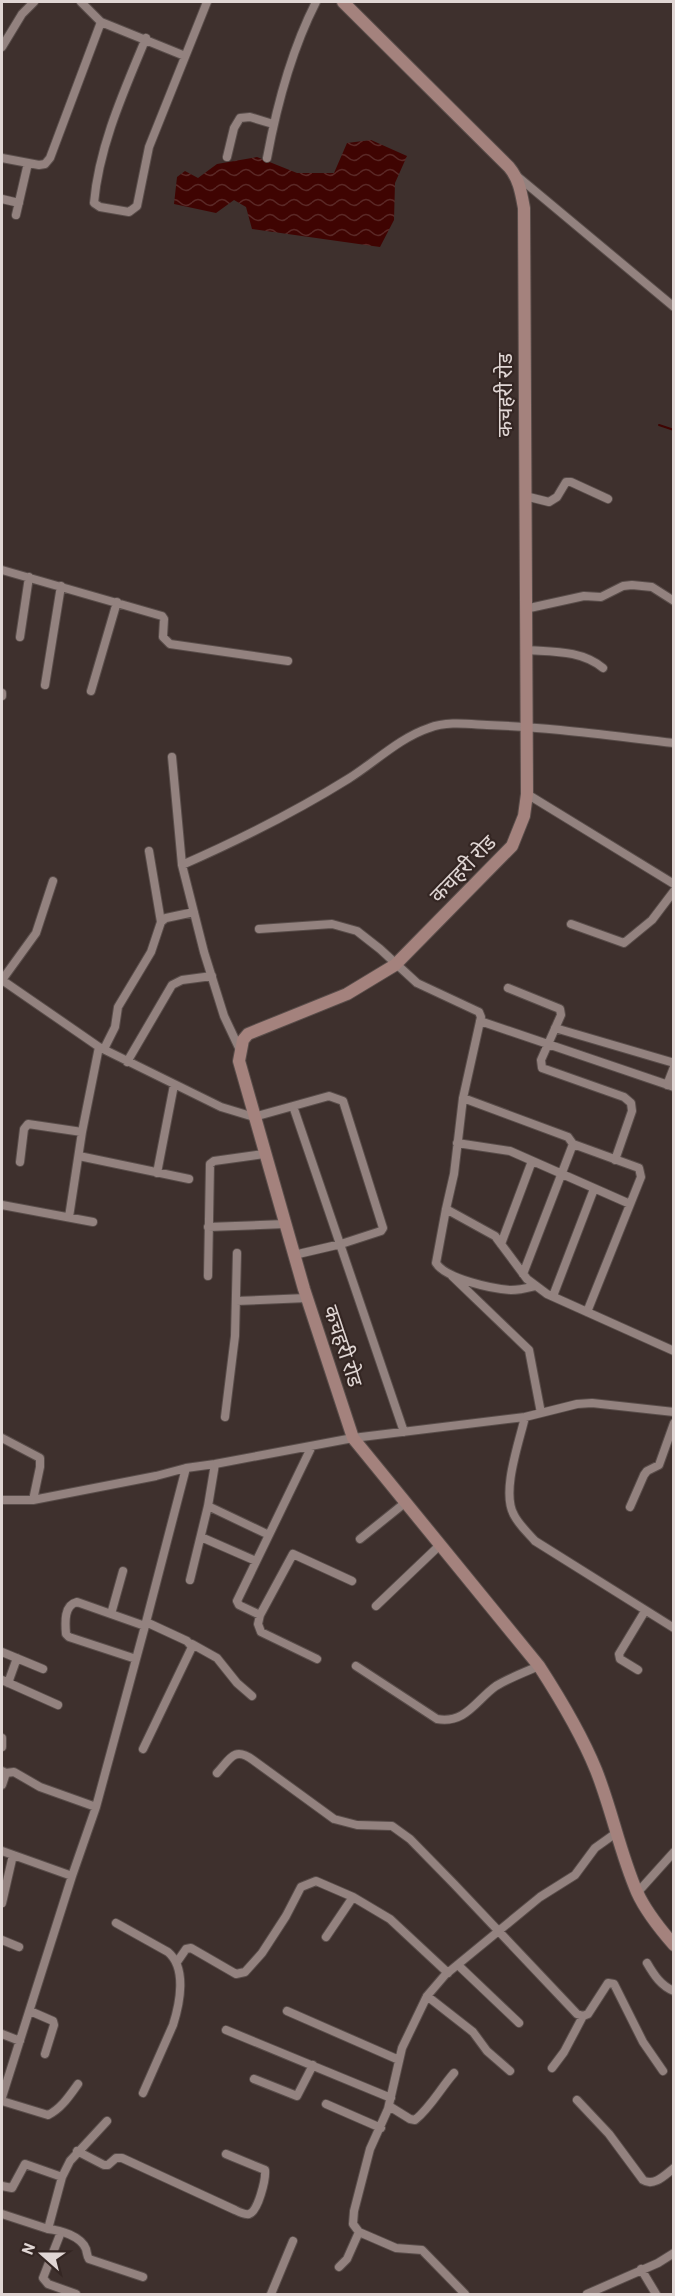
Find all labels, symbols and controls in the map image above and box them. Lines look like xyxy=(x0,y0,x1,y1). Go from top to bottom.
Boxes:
street label: कचहरी रोड xyxy=(491,352,516,437)
street label: कचहरी रोड xyxy=(424,828,501,907)
street label: कचहरी रोड xyxy=(320,1302,370,1390)
north arrow xyxy=(12,2224,72,2284)
text: N xyxy=(17,2240,38,2257)

